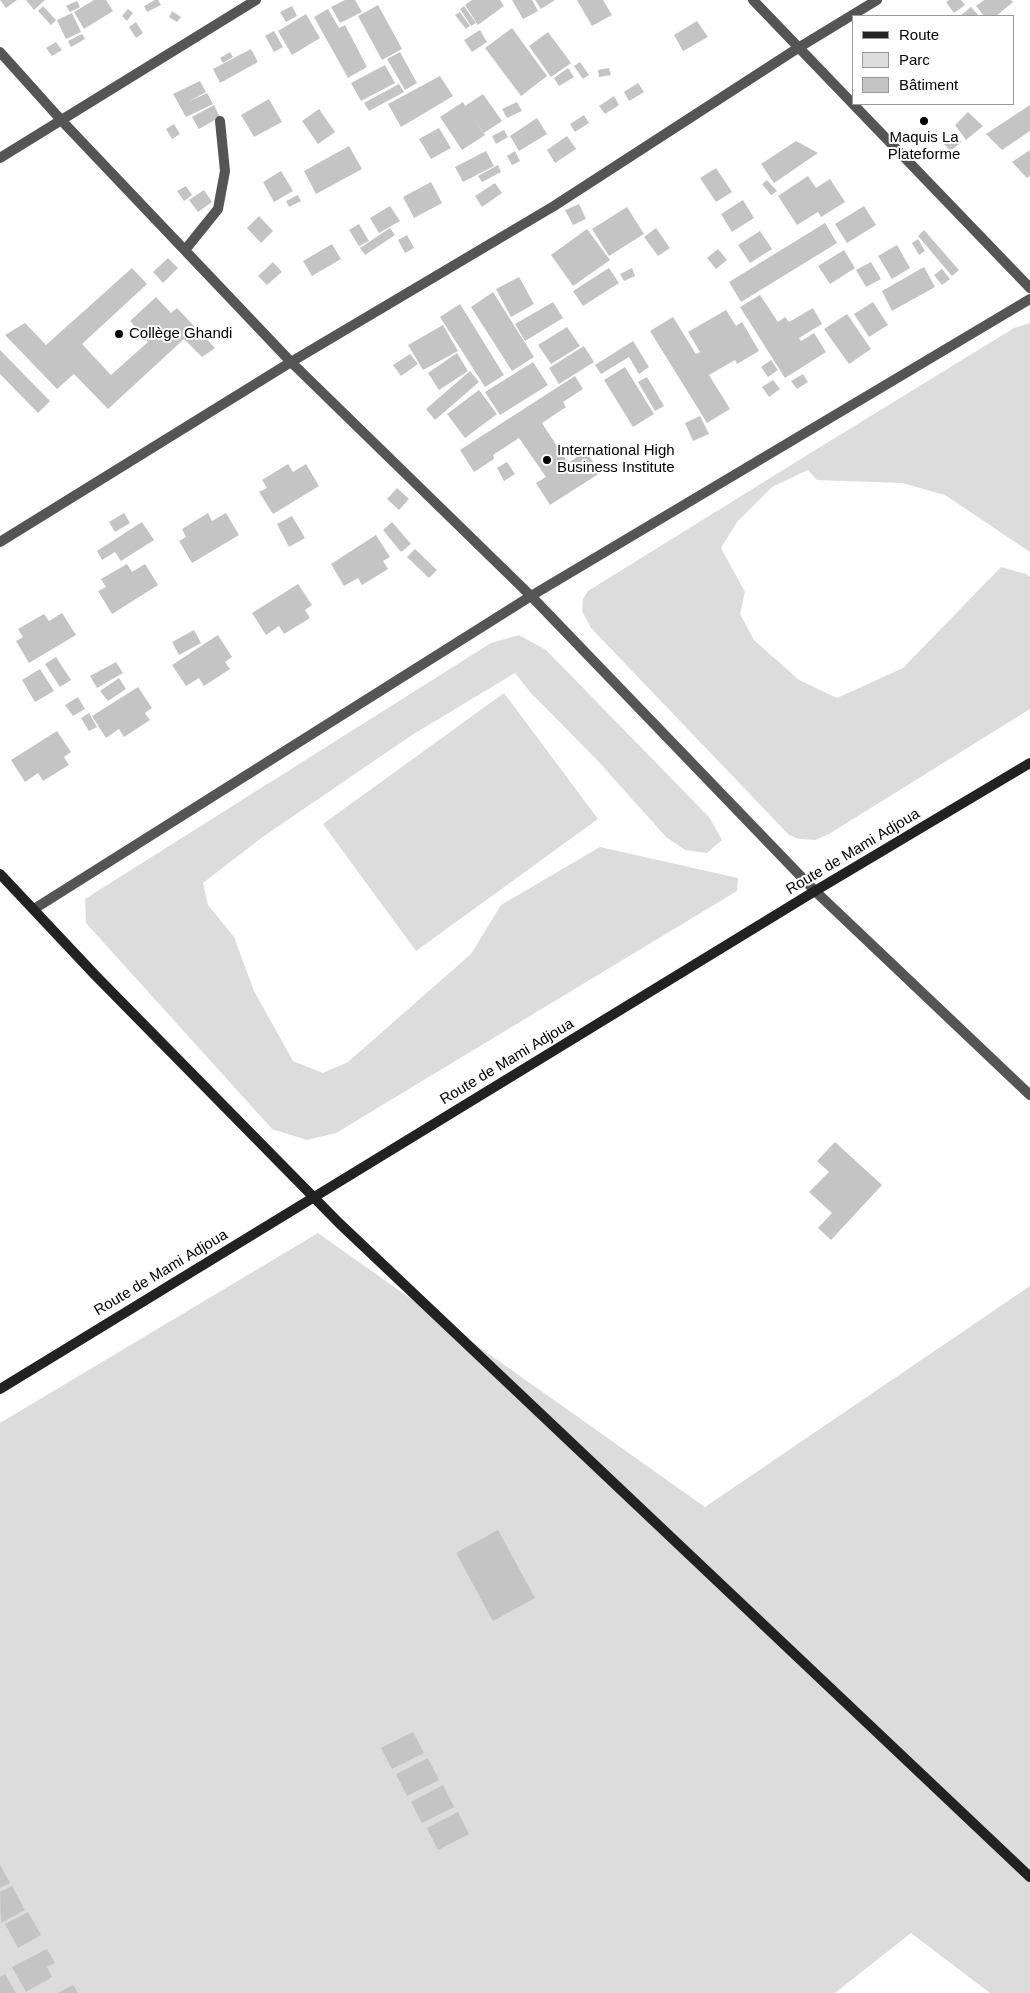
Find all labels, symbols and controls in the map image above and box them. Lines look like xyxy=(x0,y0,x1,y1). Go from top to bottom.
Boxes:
legend xyxy=(852,15,1015,105)
text: Route xyxy=(899,26,939,43)
text: Parc xyxy=(899,51,930,68)
text: Bâtiment xyxy=(899,76,958,93)
marker: Maquis La Plateforme xyxy=(918,115,930,127)
place label: Maquis La Plateforme xyxy=(888,129,960,164)
place label: Collège Ghandi xyxy=(129,325,232,343)
marker: Collège Ghandi xyxy=(113,328,125,340)
place label: International High Business Institute xyxy=(557,442,675,477)
marker: International High Business Institute xyxy=(541,454,553,466)
street label: Route de Mami Adjoua xyxy=(783,805,923,899)
street label: Route de Mami Adjoua xyxy=(437,1015,577,1109)
street label: Route de Mami Adjoua xyxy=(91,1226,231,1320)

